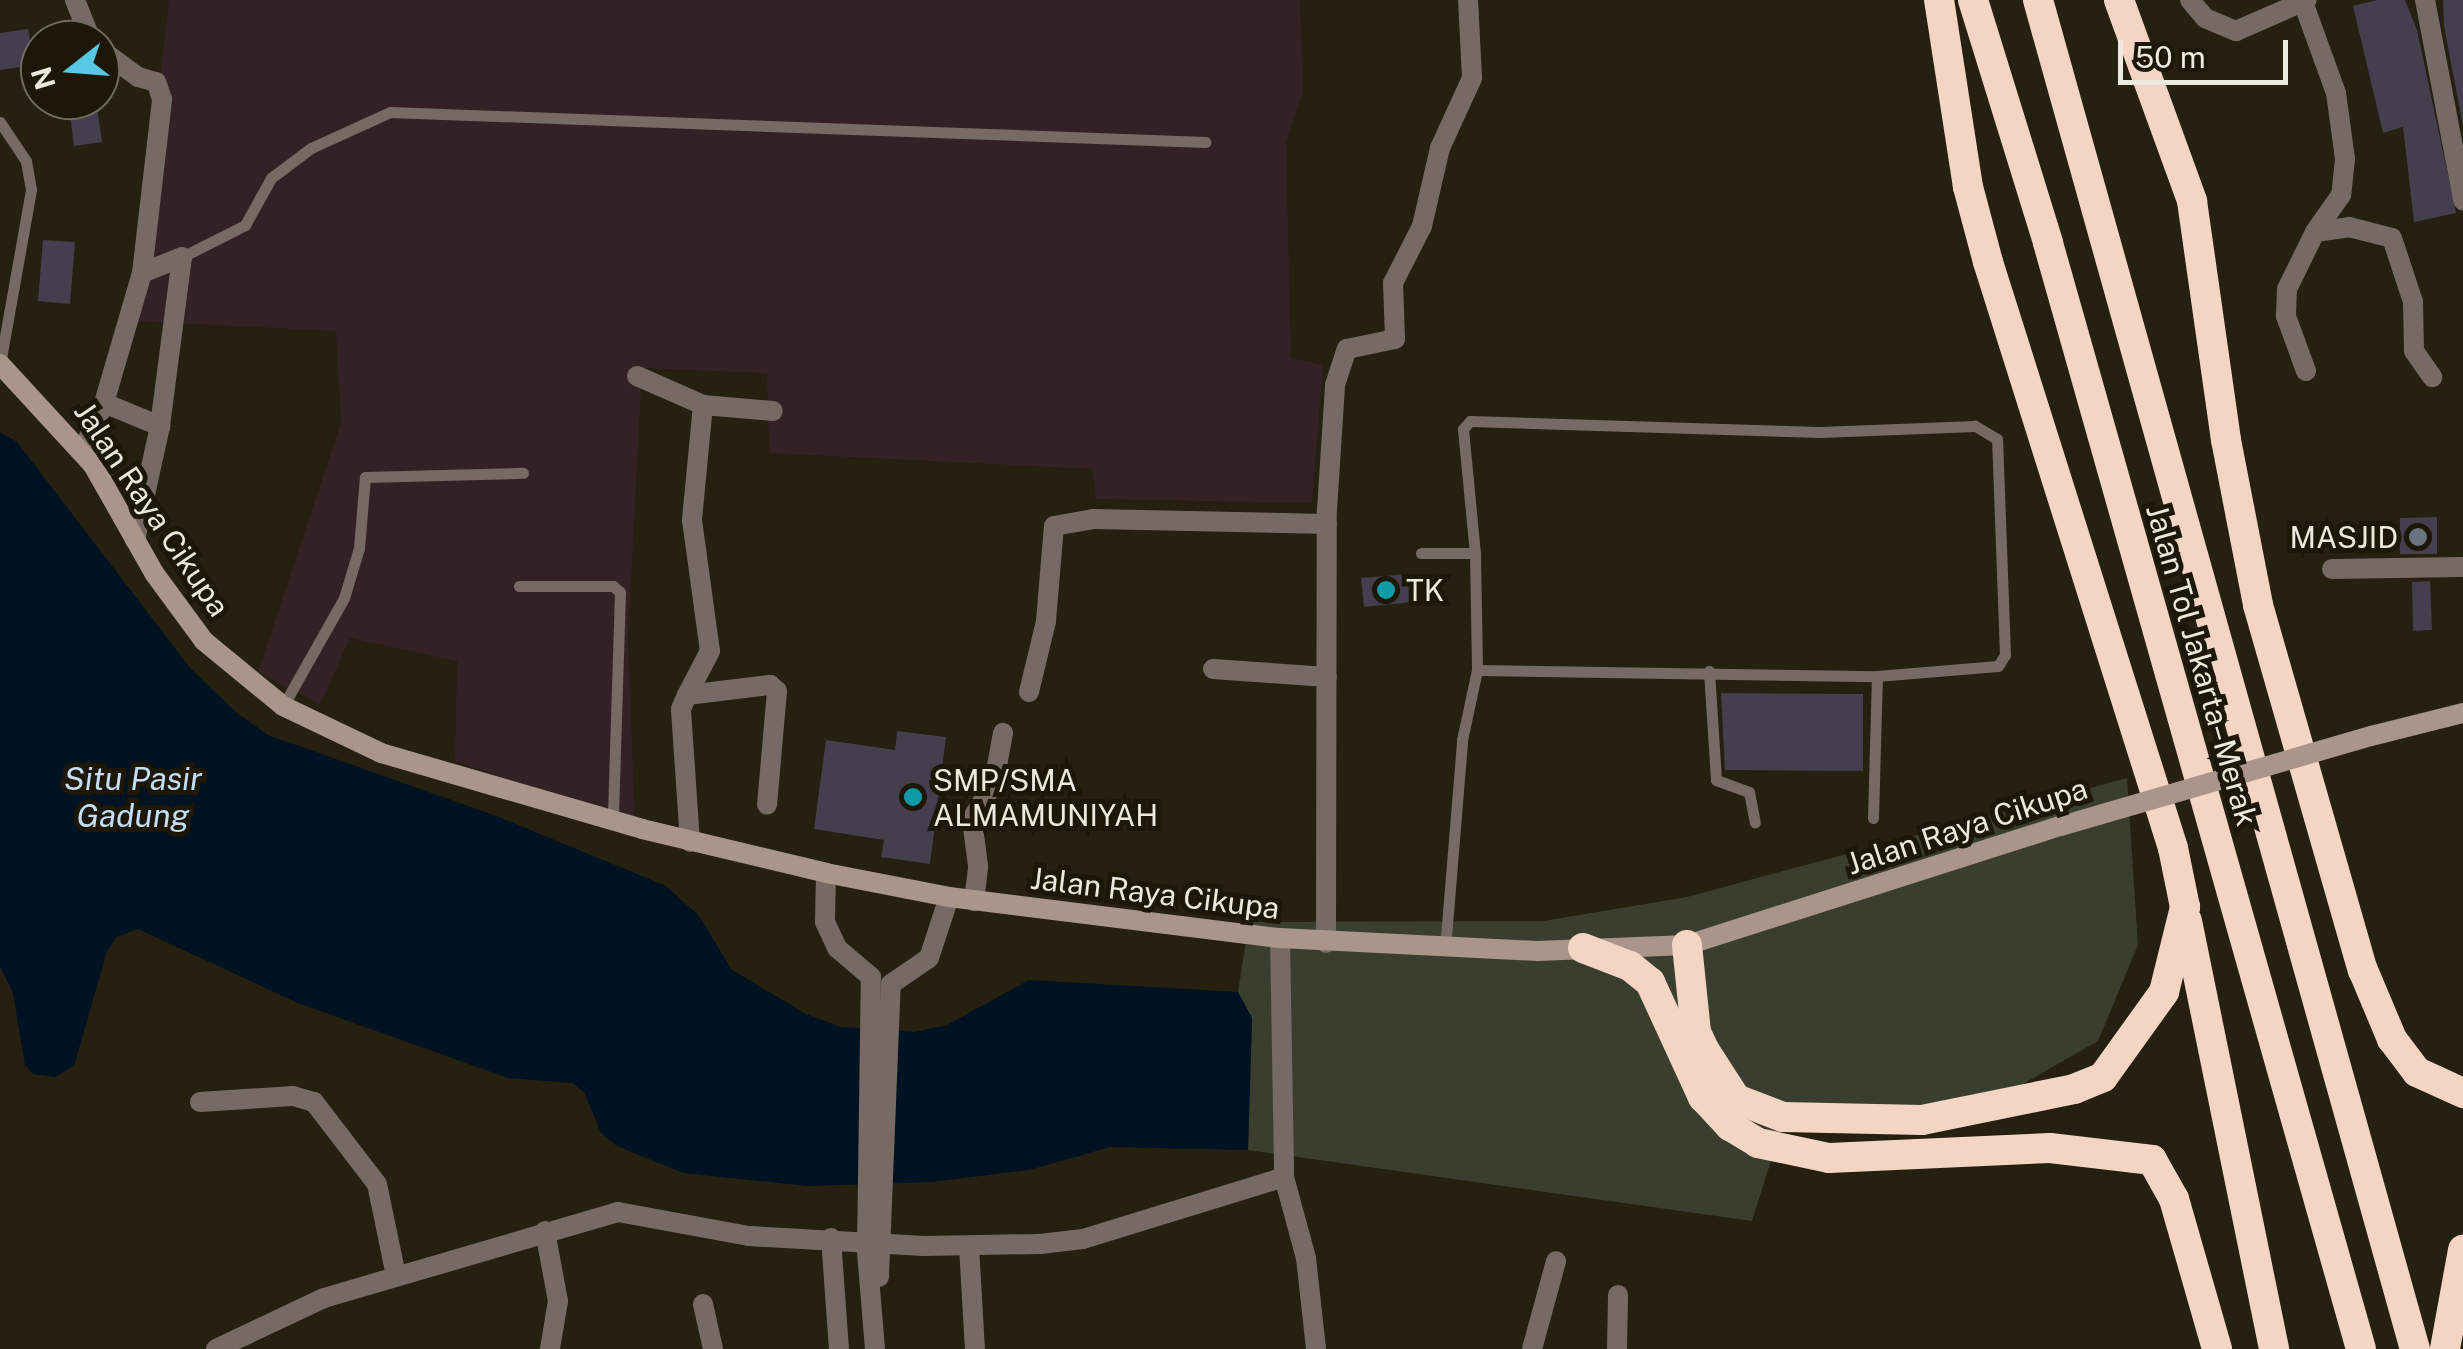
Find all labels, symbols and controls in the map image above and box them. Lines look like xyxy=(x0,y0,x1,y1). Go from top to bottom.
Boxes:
north arrow xyxy=(20,20,120,120)
scale bar xyxy=(2123,20,2293,82)
text: 50 m xyxy=(2135,39,2206,75)
text: N xyxy=(24,63,62,94)
street label: Jalan Raya Cikupa xyxy=(67,395,237,623)
street label: Jalan Tol Jakarta–Merak xyxy=(2139,500,2265,830)
place label: MASJID xyxy=(2290,519,2398,555)
marker: MASJID xyxy=(2407,526,2429,548)
place label: TK xyxy=(1406,572,1444,608)
marker: TK xyxy=(1375,579,1397,601)
water label: Situ Pasir Gadung xyxy=(64,761,202,836)
place label: SMP/SMA ALMAMUNIYAH xyxy=(933,762,1158,832)
street label: Jalan Raya Cikupa xyxy=(1842,770,2092,882)
marker: SMP/SMA ALMAMUNIYAH xyxy=(902,786,924,808)
street label: Jalan Raya Cikupa xyxy=(1028,860,1282,926)

